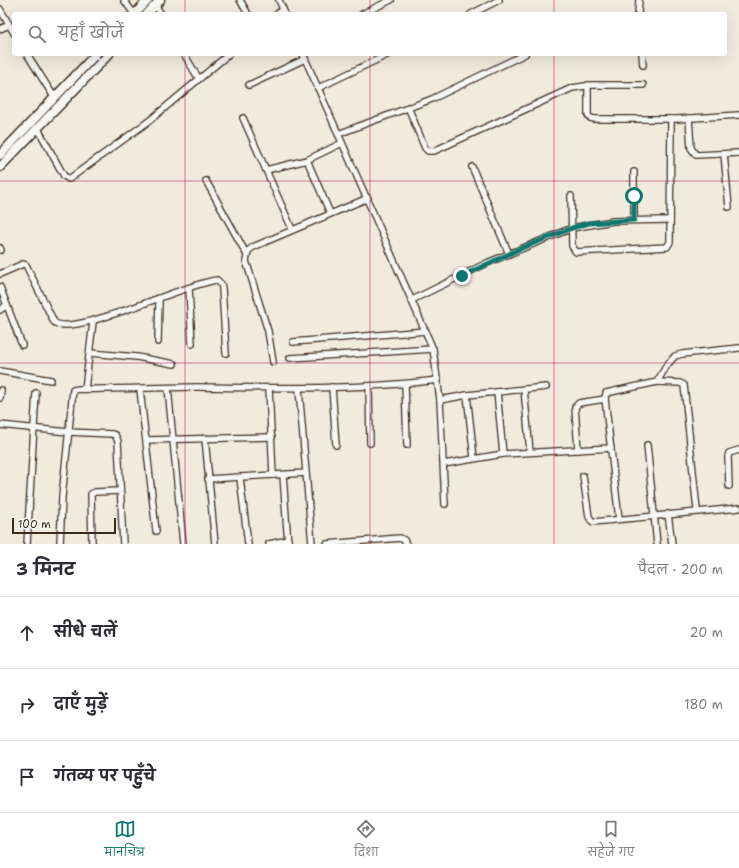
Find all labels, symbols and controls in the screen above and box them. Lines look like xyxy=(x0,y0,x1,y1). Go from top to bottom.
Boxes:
search box xyxy=(12,12,727,56)
icon: search xyxy=(26,23,48,45)
text: यहाँ खोजें xyxy=(58,23,124,43)
route start xyxy=(625,187,643,205)
route end xyxy=(453,267,471,285)
scale bar xyxy=(12,516,116,535)
text: 100 m xyxy=(18,517,51,532)
text: 3 मिनट xyxy=(16,558,75,580)
text: पैदल · 200 m xyxy=(638,561,723,578)
icon: ahead xyxy=(16,622,38,644)
text: सीधे चलें xyxy=(54,622,117,642)
text: 20 m xyxy=(690,624,723,641)
icon: right xyxy=(16,694,38,716)
text: दाएँ मुड़ें xyxy=(54,694,108,714)
text: 180 m xyxy=(684,696,723,713)
icon: arrive xyxy=(16,766,38,788)
text: गंतव्य पर पहुँचे xyxy=(54,766,156,786)
tab: मानचित्र xyxy=(105,818,145,864)
tab: दिशा xyxy=(354,818,379,864)
tab: सहेजे गए xyxy=(588,818,634,864)

